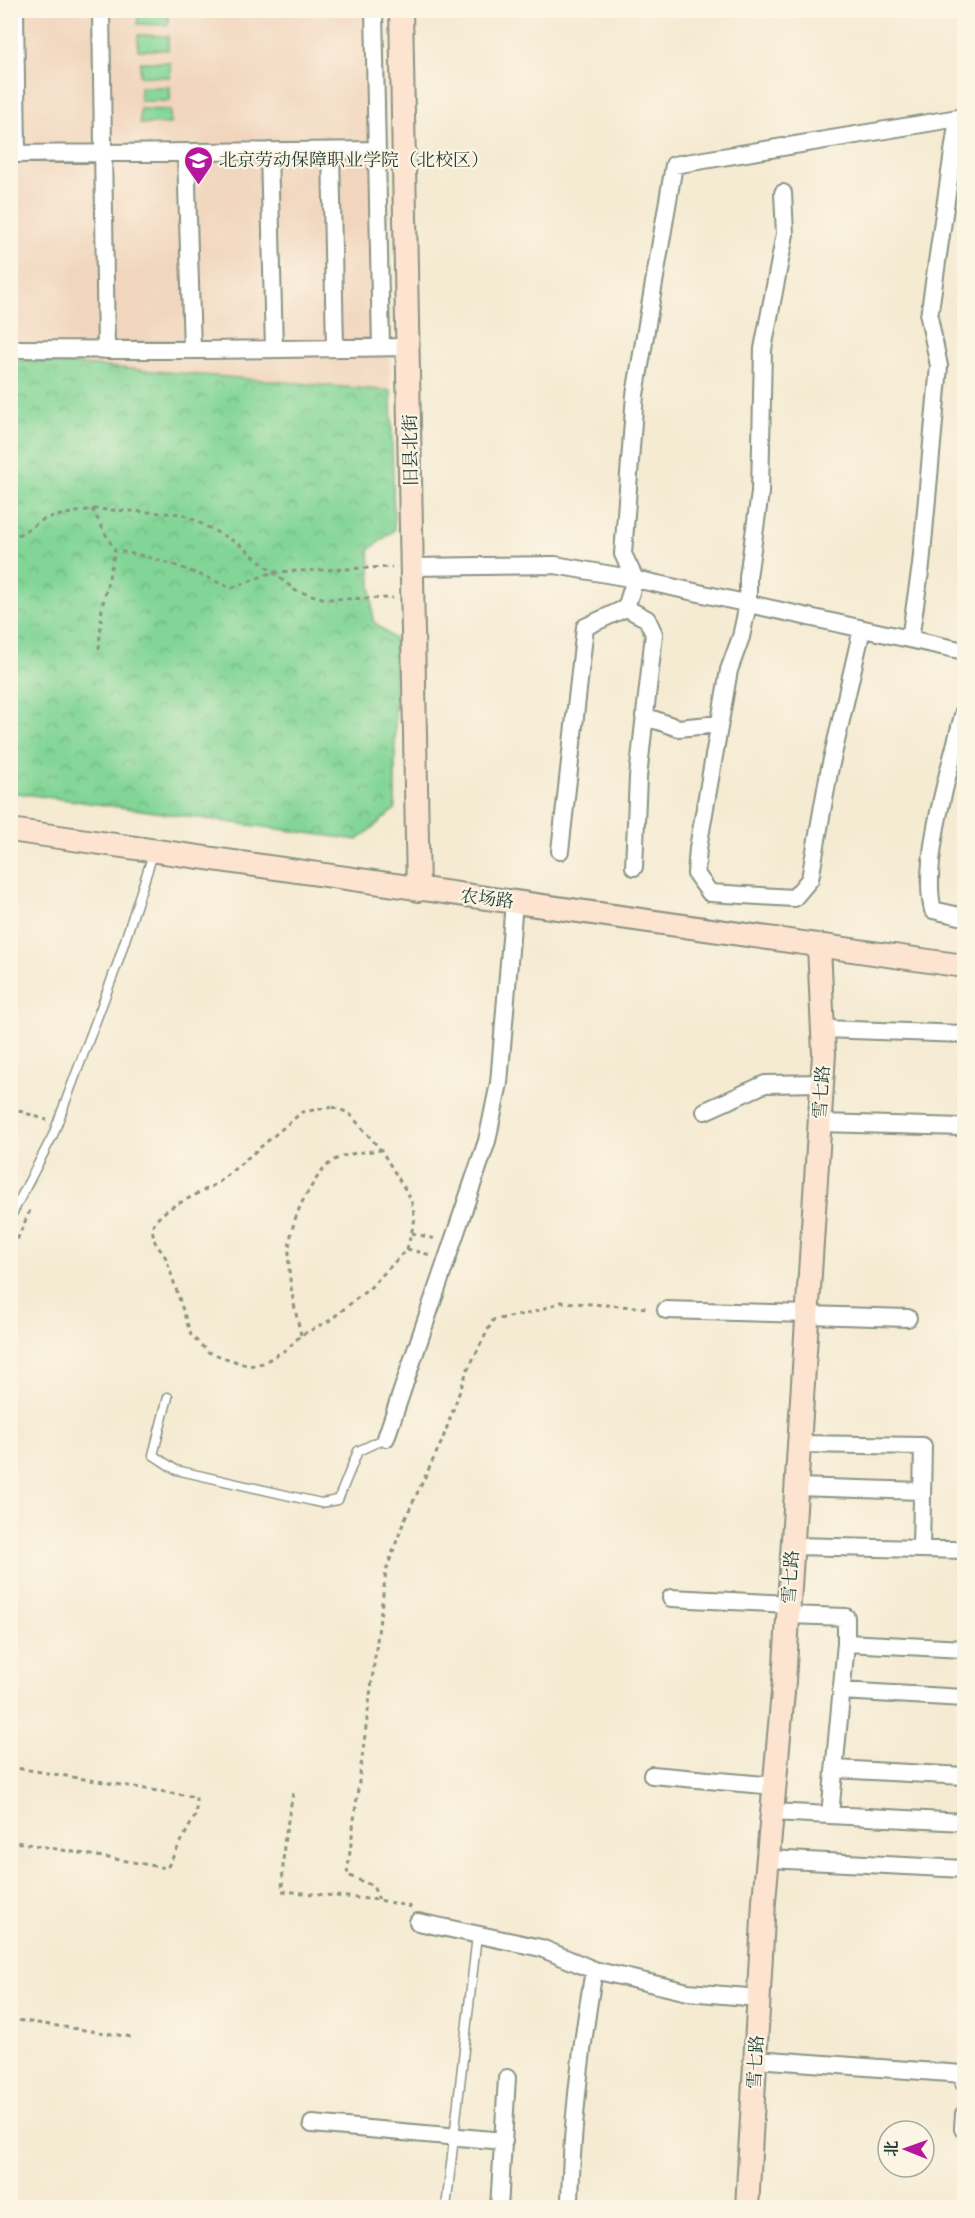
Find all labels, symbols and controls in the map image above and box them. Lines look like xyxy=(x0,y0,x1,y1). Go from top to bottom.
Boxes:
school or university icon: 北京劳动保障职业学院（北校区） xyxy=(182,144,214,186)
place label: 北京劳动保障职业学院（北校区） xyxy=(219,149,489,172)
street label: 旧县北街 xyxy=(399,414,423,486)
street label: 农场路 xyxy=(459,884,515,914)
street label: 雪七路 xyxy=(809,1064,835,1120)
street label: 雪七路 xyxy=(778,1549,804,1605)
street label: 雪七路 xyxy=(743,2034,769,2090)
north arrow xyxy=(876,2119,936,2179)
text: 北 xyxy=(882,2141,902,2157)

